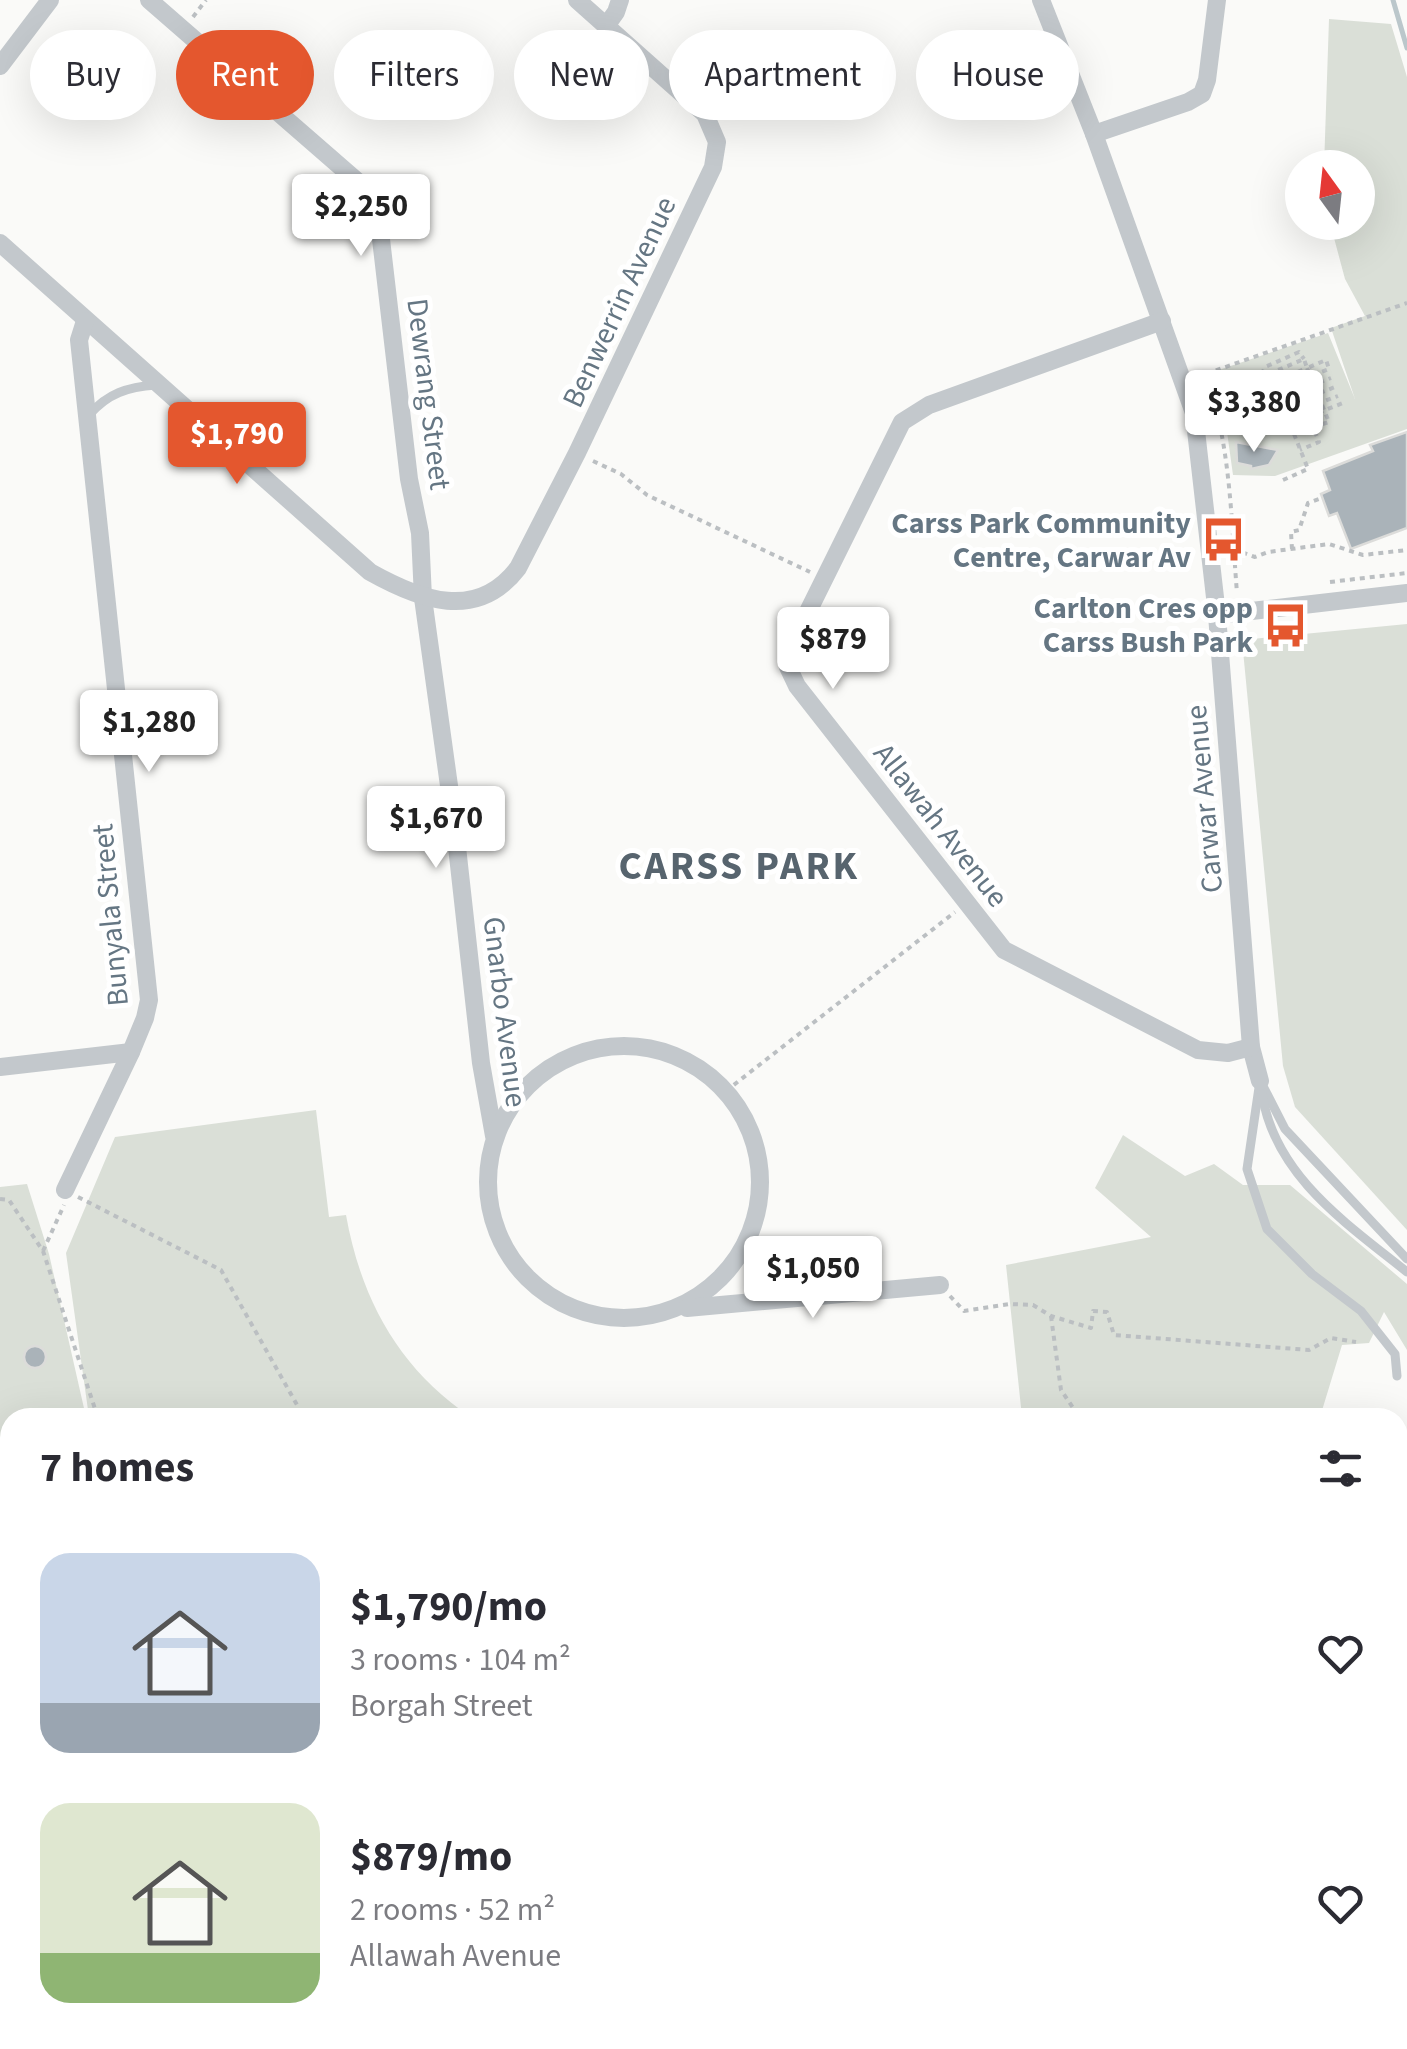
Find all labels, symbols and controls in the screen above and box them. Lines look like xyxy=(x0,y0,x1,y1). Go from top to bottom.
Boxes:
chip: Buy xyxy=(30,30,156,120)
chip: Rent xyxy=(176,30,314,120)
chip: Filters xyxy=(334,30,494,120)
chip: New xyxy=(514,30,649,120)
chip: Apartment xyxy=(669,30,896,120)
chip: House xyxy=(916,30,1079,120)
north arrow xyxy=(1285,150,1375,240)
map controls xyxy=(1285,150,1375,240)
pin: $2,250 xyxy=(280,174,442,259)
text: $2,250 xyxy=(314,183,408,229)
street label: Benwerrin Avenue xyxy=(552,190,687,415)
street label: Dewrang Street xyxy=(395,296,462,492)
pin: $3,380 xyxy=(1173,370,1335,455)
text: $3,380 xyxy=(1207,379,1301,425)
pin: $1,790 xyxy=(156,402,318,487)
text: $1,790 xyxy=(190,411,284,457)
place label: Carss Park Community Centre, Carwar Av xyxy=(891,502,1191,579)
bus stop icon: Carss Park Community Centre, Carwar Av xyxy=(1200,516,1248,564)
place label: Carlton Cres opp Carss Bush Park xyxy=(1033,587,1254,664)
bus stop icon: Carlton Cres opp Carss Bush Park xyxy=(1262,601,1310,649)
pin: $879 xyxy=(774,607,892,692)
text: $879 xyxy=(799,616,867,662)
pin: $1,280 xyxy=(68,690,230,775)
text: $1,280 xyxy=(102,699,196,745)
street label: Carwar Avenue xyxy=(1175,703,1234,895)
street label: Allawah Avenue xyxy=(863,734,1018,917)
pin: $1,670 xyxy=(355,786,517,871)
text: $1,670 xyxy=(389,795,483,841)
street label: Bunyala Street xyxy=(81,822,140,1008)
district label: CARSS PARK xyxy=(618,838,860,895)
street label: Gnarbo Avenue xyxy=(471,914,538,1110)
pin: $1,050 xyxy=(732,1236,894,1321)
text: $1,050 xyxy=(766,1245,860,1291)
text: 7 homes xyxy=(40,1438,194,1498)
icon: filters xyxy=(1313,1441,1368,1496)
text: $1,790/mo xyxy=(350,1577,547,1637)
icon: home xyxy=(120,1593,240,1713)
icon: heart xyxy=(1313,1626,1368,1681)
text: 3 rooms · 104 m² xyxy=(350,1637,571,1683)
text: Borgah Street xyxy=(350,1683,533,1729)
text: $879/mo xyxy=(350,1827,512,1887)
icon: home xyxy=(120,1843,240,1963)
icon: heart xyxy=(1313,1876,1368,1931)
text: 2 rooms · 52 m² xyxy=(350,1887,555,1933)
text: Allawah Avenue xyxy=(350,1933,561,1979)

